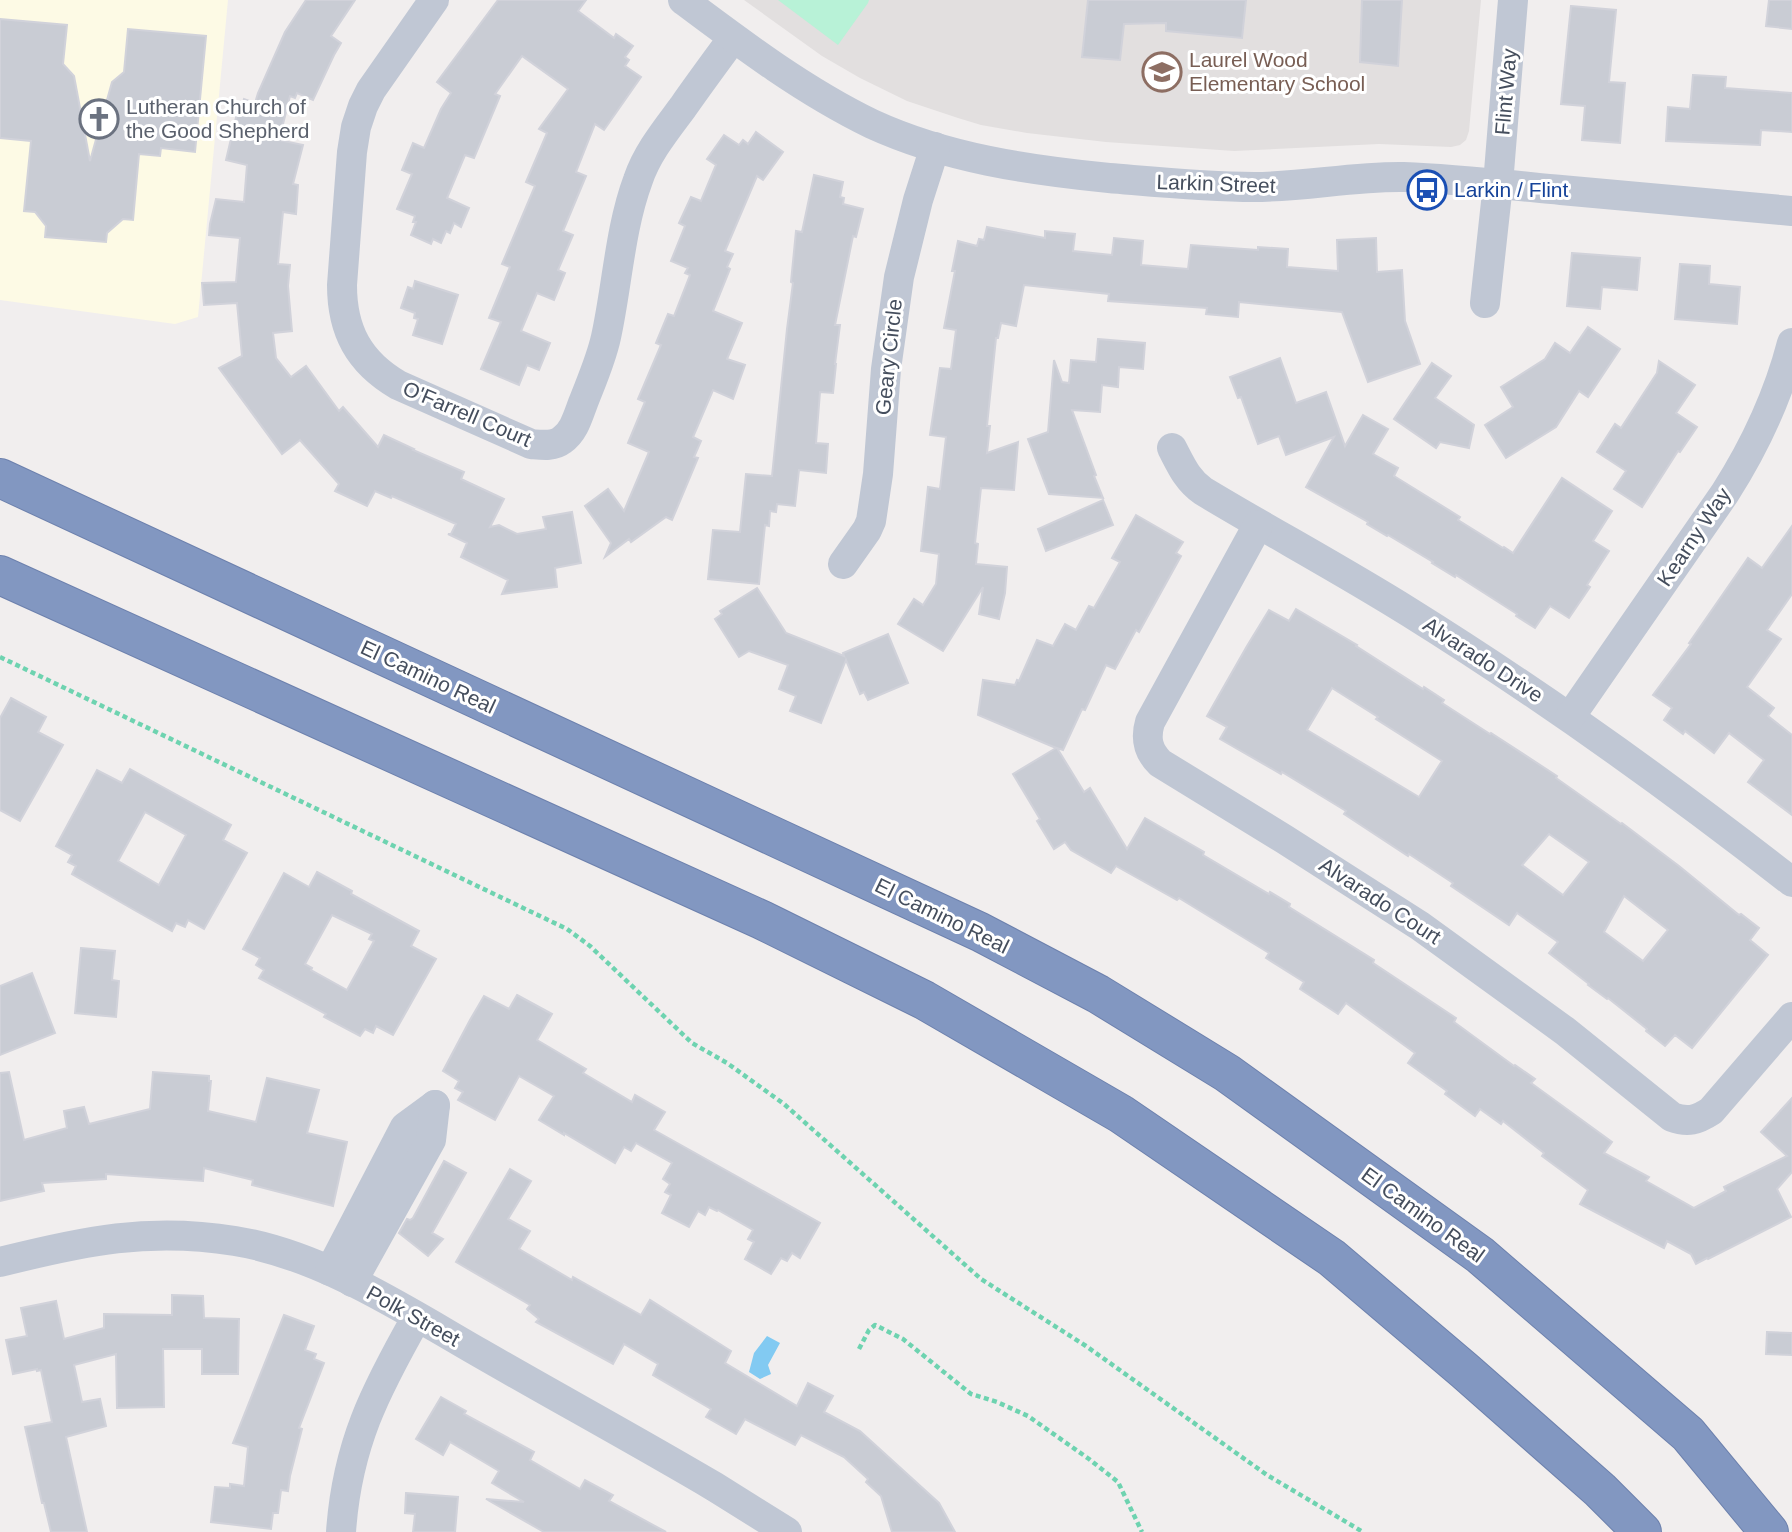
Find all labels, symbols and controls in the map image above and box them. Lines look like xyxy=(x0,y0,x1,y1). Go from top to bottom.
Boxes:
street label: Flint Way xyxy=(1490,47,1521,136)
place label: Laurel Wood Elementary School xyxy=(1189,48,1365,95)
school or university icon: Laurel Wood Elementary School xyxy=(1141,51,1183,93)
place label: Lutheran Church of the Good Shepherd xyxy=(126,95,309,142)
church icon: Lutheran Church of the Good Shepherd xyxy=(78,98,120,140)
bus stop icon: Larkin / Flint xyxy=(1406,169,1448,211)
street label: Larkin Street xyxy=(1156,170,1276,197)
place label: Larkin / Flint xyxy=(1454,178,1569,201)
street label: Geary Circle xyxy=(871,298,906,416)
street label: O'Farrell Court xyxy=(400,376,535,451)
street label: Kearny Way xyxy=(1652,483,1735,590)
street label: Alvarado Drive xyxy=(1419,612,1547,707)
street label: El Camino Real xyxy=(357,635,499,718)
street label: Alvarado Court xyxy=(1315,853,1445,948)
street label: El Camino Real xyxy=(872,873,1013,958)
street label: El Camino Real xyxy=(1358,1162,1489,1267)
street label: Polk Street xyxy=(363,1281,464,1351)

